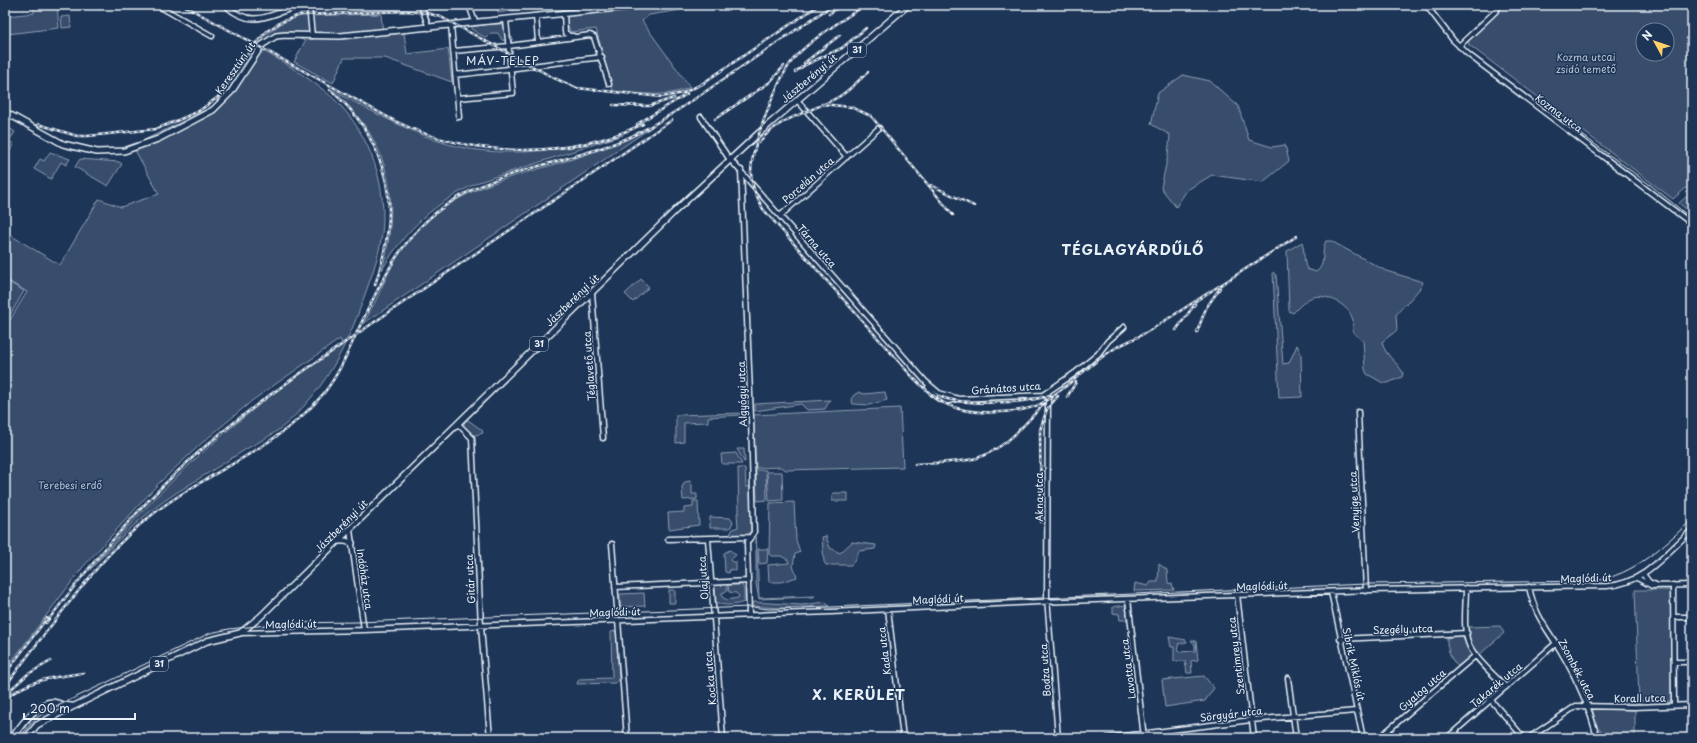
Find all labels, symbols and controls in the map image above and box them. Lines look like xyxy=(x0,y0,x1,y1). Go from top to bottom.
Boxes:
north arrow xyxy=(1635,22,1675,62)
text: N xyxy=(1638,26,1656,44)
street label: Keresztúri út xyxy=(211,38,258,97)
road number: 31 xyxy=(848,43,866,57)
street label: Jászberényi út xyxy=(777,49,840,106)
park label: Kozma utcai zsidó temető xyxy=(1556,49,1616,76)
district label: MÁV-TELEP xyxy=(466,52,540,69)
street label: Kozma utca xyxy=(1532,90,1587,136)
street label: Porcelán utca xyxy=(778,152,837,206)
street label: Tárna utca xyxy=(794,221,841,271)
district label: TÉGLAGYÁRDŰLŐ xyxy=(1062,239,1204,260)
street label: Jászberényi út xyxy=(541,270,602,329)
street label: Téglavető utca xyxy=(579,330,598,401)
road number: 31 xyxy=(530,337,548,351)
street label: Algyógyi utca xyxy=(733,360,750,427)
street label: Gránátos utca xyxy=(971,378,1042,397)
street label: Venyige utca xyxy=(1344,470,1364,533)
street label: Akna utca xyxy=(1031,471,1046,522)
park label: Terebesi erdő xyxy=(38,477,102,492)
street label: Jászberényi út xyxy=(311,496,371,556)
street label: Indóház utca xyxy=(354,548,377,611)
street label: Gitár utca xyxy=(461,553,478,604)
street label: Olaj utca xyxy=(693,555,712,600)
street label: Maglódi út xyxy=(1560,569,1612,586)
street label: Maglódi út xyxy=(1236,577,1288,594)
street label: Maglódi út xyxy=(912,590,964,607)
street label: Maglódi út xyxy=(589,603,641,620)
street label: Szentimrey utca xyxy=(1223,615,1248,696)
street label: Maglódi út xyxy=(265,616,317,631)
street label: Szegély utca xyxy=(1373,620,1434,638)
street label: Kada utca xyxy=(873,626,894,676)
street label: Sibrik Miklós út xyxy=(1339,626,1370,702)
street label: Zsombék utca xyxy=(1555,636,1600,703)
street label: Lavotta utca xyxy=(1116,637,1139,700)
street label: Bodza utca xyxy=(1035,642,1054,697)
street label: Kocka utca xyxy=(700,650,719,706)
road number: 31 xyxy=(150,657,168,671)
street label: Takarék utca xyxy=(1467,658,1525,711)
street label: Gyalog utca xyxy=(1395,664,1449,714)
district label: X. KERÜLET xyxy=(811,684,906,705)
street label: Korall utca xyxy=(1614,690,1667,705)
scale bar xyxy=(24,695,135,721)
text: 200 m xyxy=(30,699,70,717)
street label: Sörgyár utca xyxy=(1199,702,1264,726)

